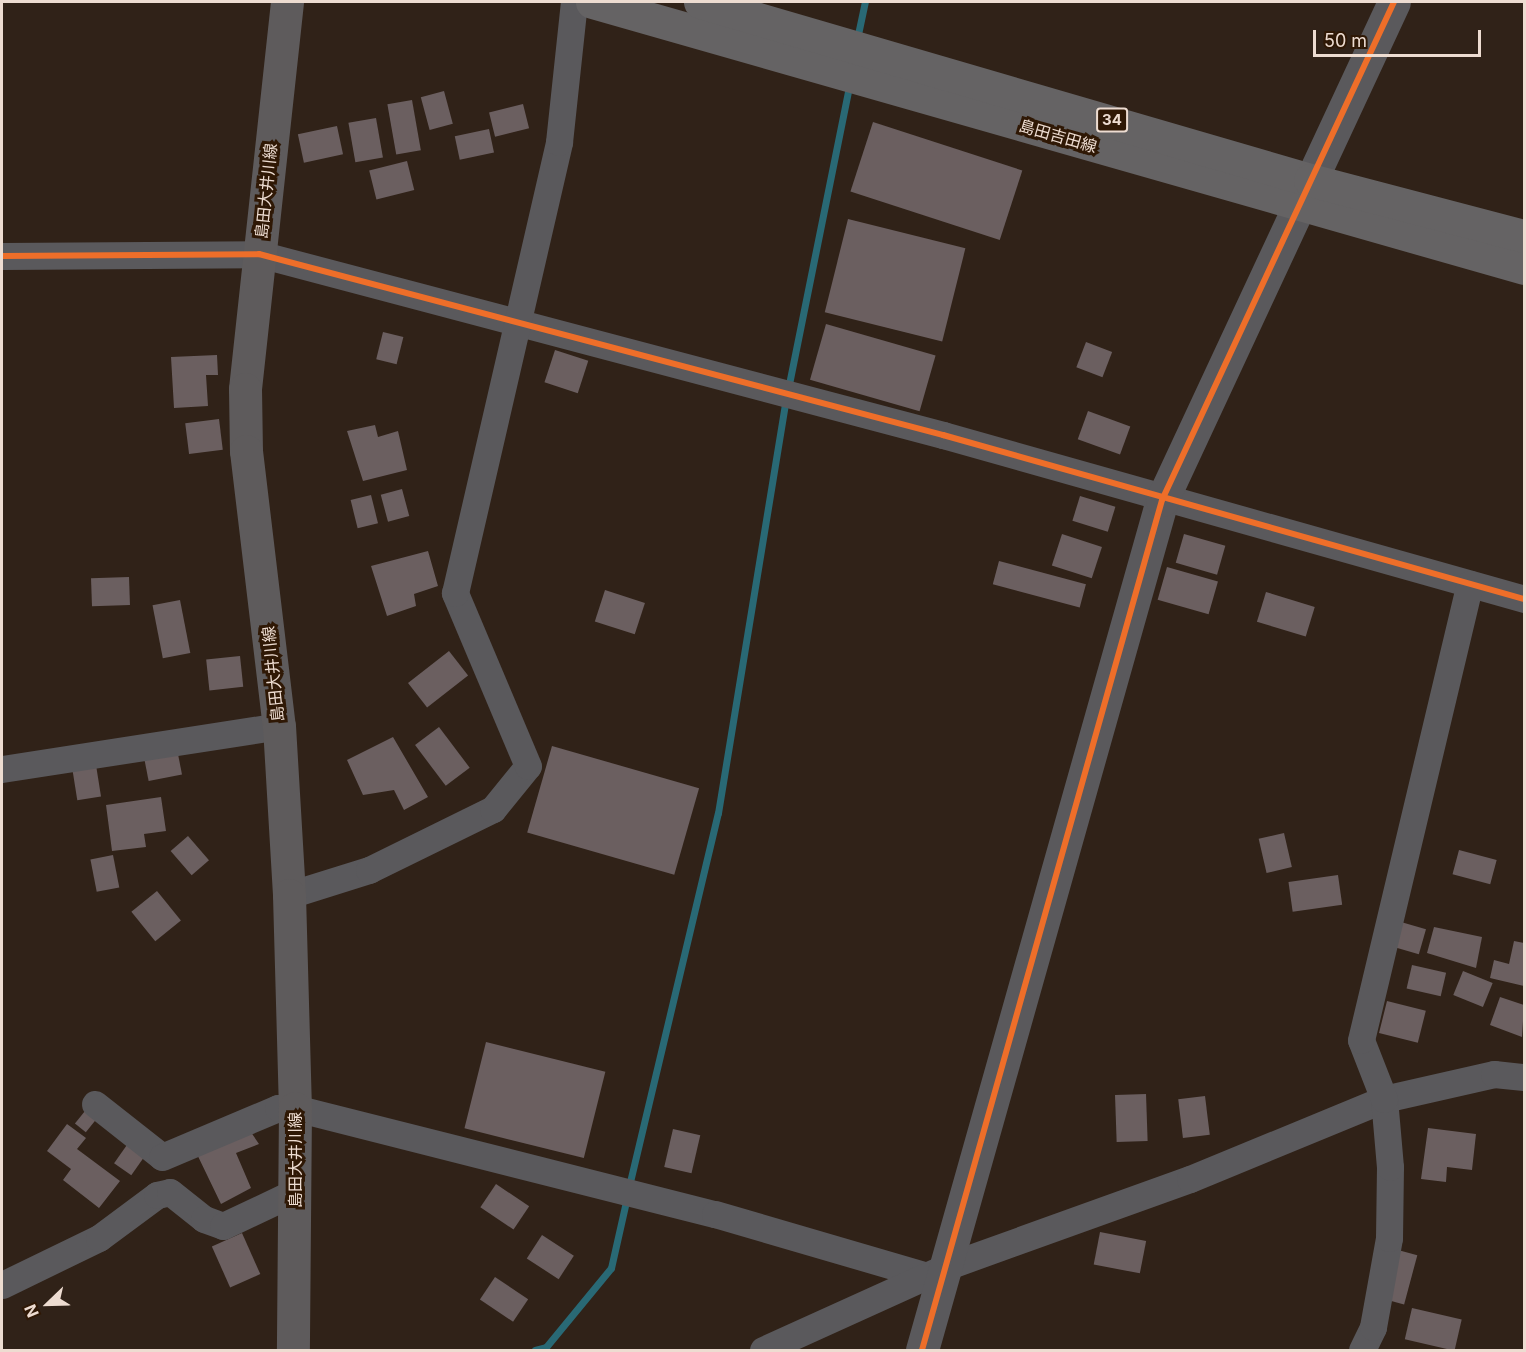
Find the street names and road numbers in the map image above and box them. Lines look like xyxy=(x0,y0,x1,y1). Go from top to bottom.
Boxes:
road number: 34 xyxy=(1096,108,1128,132)
street label: 島田吉田線 xyxy=(1017,116,1099,156)
street label: 島田大井川線 xyxy=(251,142,281,240)
street label: 島田大井川線 xyxy=(258,625,288,723)
street label: 島田大井川線 xyxy=(285,1112,305,1208)

